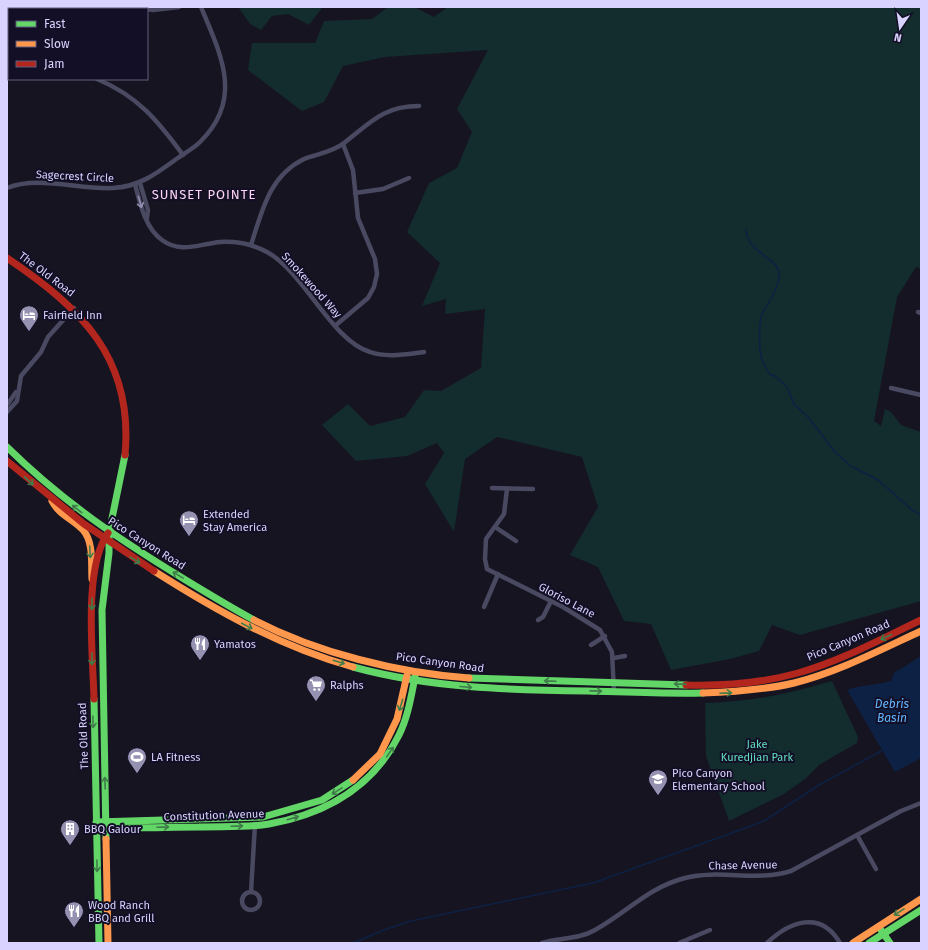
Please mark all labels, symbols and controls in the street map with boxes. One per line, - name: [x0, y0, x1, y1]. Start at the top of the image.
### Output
- legend: [8, 8, 148, 80]
- north arrow: [880, 8, 920, 48]
- text: Fast: [44, 17, 66, 31]
- text: N: [893, 30, 903, 44]
- text: Slow: [44, 37, 70, 51]
- text: Jam: [44, 57, 64, 71]
- street label: Sagecrest Circle: [36, 168, 114, 185]
- district label: SUNSET POINTE: [152, 187, 256, 202]
- one-way arrow: [137, 195, 144, 208]
- street label: The Old Road: [16, 249, 77, 300]
- street label: Smokewood Way: [279, 250, 345, 321]
- hotel icon: Fairfield Inn: [18, 304, 40, 332]
- place label: Fairfield Inn: [43, 309, 102, 322]
- one-way arrow: [24, 476, 34, 486]
- one-way arrow: [72, 505, 83, 513]
- place label: Extended Stay America: [203, 508, 267, 534]
- hotel icon: Extended Stay America: [178, 509, 200, 537]
- street label: Pico Canyon Road: [106, 514, 188, 572]
- one-way arrow: [87, 545, 94, 558]
- one-way arrow: [129, 556, 141, 564]
- one-way arrow: [172, 571, 184, 579]
- street label: Gloriso Lane: [536, 580, 597, 621]
- one-way arrow: [88, 597, 96, 610]
- street label: Pico Canyon Road: [805, 617, 892, 664]
- one-way arrow: [240, 622, 252, 630]
- restaurant icon: Yamatos: [189, 633, 211, 661]
- one-way arrow: [880, 634, 892, 641]
- place label: Yamatos: [214, 638, 256, 651]
- street label: Pico Canyon Road: [395, 650, 485, 675]
- one-way arrow: [88, 652, 96, 665]
- one-way arrow: [332, 659, 345, 666]
- supermarket icon: Ralphs: [305, 674, 327, 702]
- one-way arrow: [544, 677, 557, 684]
- place label: Ralphs: [330, 679, 364, 692]
- one-way arrow: [674, 680, 687, 688]
- one-way arrow: [459, 683, 472, 691]
- one-way arrow: [589, 687, 602, 695]
- one-way arrow: [719, 689, 732, 697]
- water label: Debris Basin: [875, 697, 910, 725]
- one-way arrow: [397, 698, 404, 711]
- street label: The Old Road: [76, 702, 91, 770]
- one-way arrow: [89, 715, 97, 728]
- park label: Jake Kuredjian Park: [721, 738, 794, 764]
- sports icon: LA Fitness: [126, 746, 148, 774]
- one-way arrow: [386, 747, 394, 758]
- place label: LA Fitness: [151, 751, 200, 764]
- place label: Pico Canyon Elementary School: [672, 767, 765, 793]
- school or university icon: Pico Canyon Elementary School: [647, 768, 669, 796]
- one-way arrow: [101, 777, 109, 790]
- one-way arrow: [331, 787, 343, 795]
- street label: Constitution Avenue: [163, 807, 265, 824]
- one-way arrow: [286, 814, 299, 821]
- building icon: BBQ Galour: [59, 818, 81, 846]
- one-way arrow: [230, 822, 243, 830]
- place label: BBQ Galour: [84, 823, 142, 836]
- one-way arrow: [156, 824, 169, 831]
- street label: Chase Avenue: [708, 858, 778, 873]
- one-way arrow: [93, 859, 101, 872]
- place label: Wood Ranch BBQ and Grill: [88, 899, 155, 925]
- restaurant icon: Wood Ranch BBQ and Grill: [63, 900, 85, 928]
- one-way arrow: [893, 909, 905, 917]

